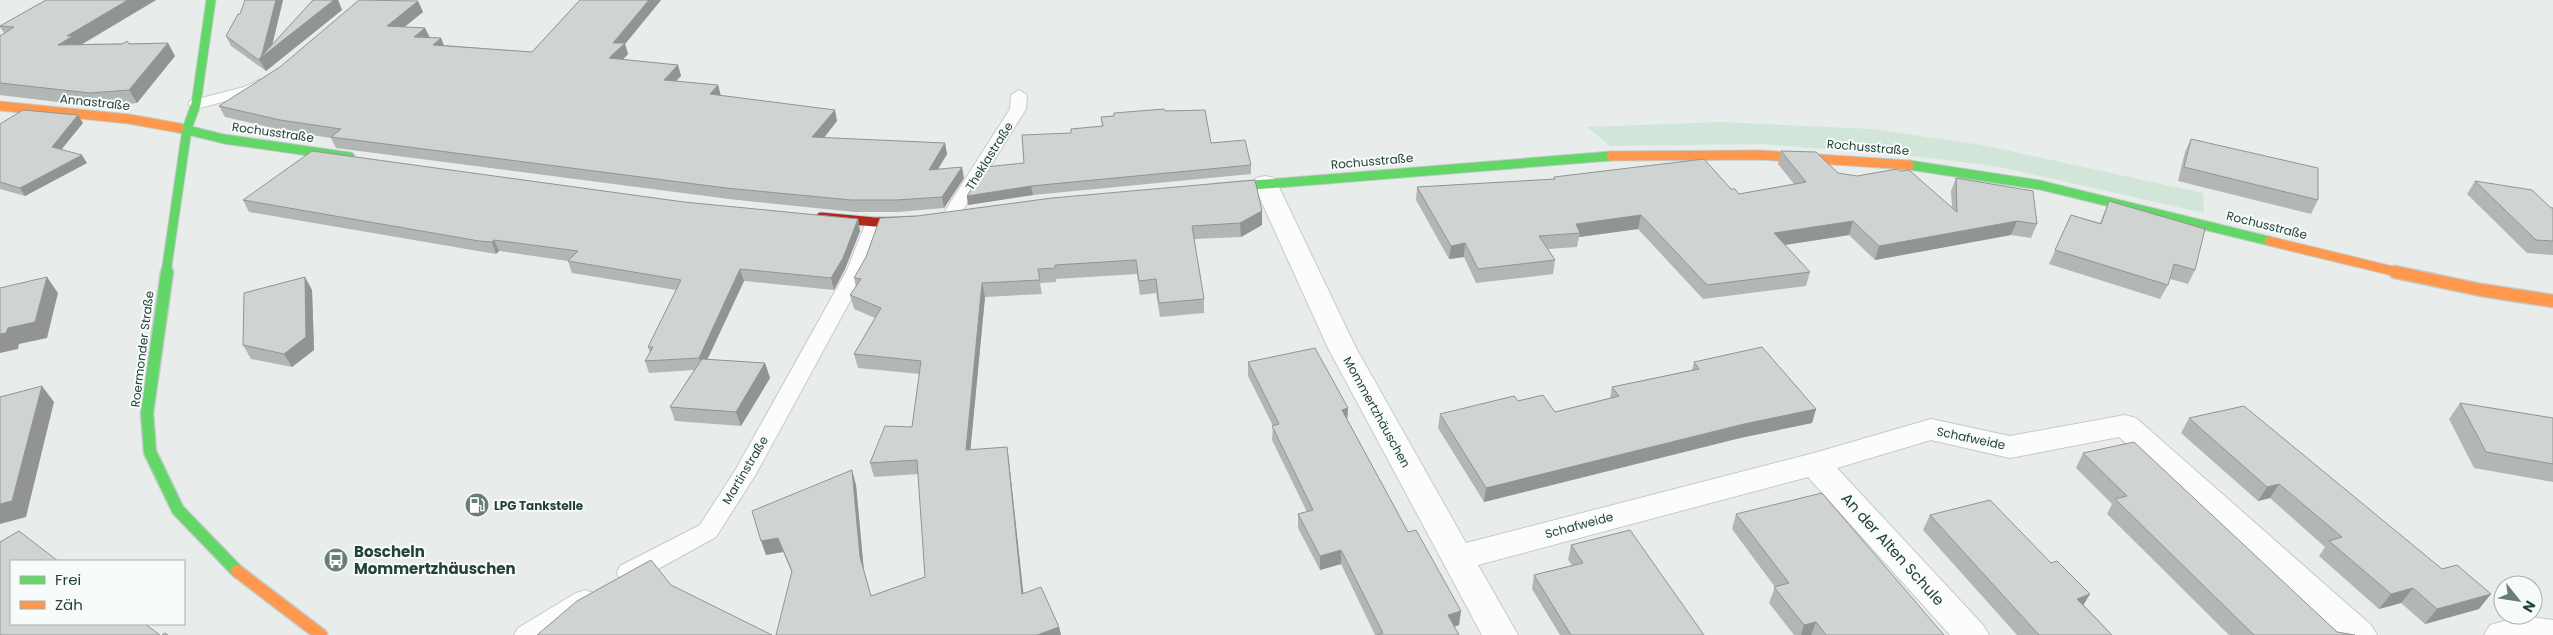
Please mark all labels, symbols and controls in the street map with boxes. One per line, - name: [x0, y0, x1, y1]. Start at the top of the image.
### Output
- street label: Annastraße: [59, 90, 131, 114]
- street label: Rochusstraße: [231, 118, 315, 146]
- street label: Theklastraße: [961, 119, 1017, 193]
- street label: Rochusstraße: [1826, 135, 1910, 159]
- street label: Rochusstraße: [1330, 149, 1414, 173]
- street label: Rochusstraße: [2225, 207, 2309, 243]
- street label: Roermonder Straße: [126, 290, 158, 408]
- street label: Mommertzhäuschen: [1339, 354, 1415, 470]
- street label: Schafweide: [1935, 422, 2007, 454]
- street label: Martinstraße: [718, 433, 772, 507]
- street label: An der Alten Schule: [1837, 488, 1949, 610]
- fuel station icon: LPG Tankstelle: [464, 492, 490, 518]
- place label: LPG Tankstelle: [494, 497, 584, 514]
- street label: Schafweide: [1543, 508, 1615, 542]
- place label: Boscheln Mommertzhäuschen: [354, 541, 516, 579]
- bus stop icon: Boscheln Mommertzhäuschen: [323, 547, 349, 573]
- legend: [10, 560, 185, 625]
- text: Frei: [55, 569, 81, 590]
- north arrow: [2493, 575, 2543, 625]
- text: Zäh: [55, 594, 83, 615]
- text: N: [2518, 597, 2541, 616]

